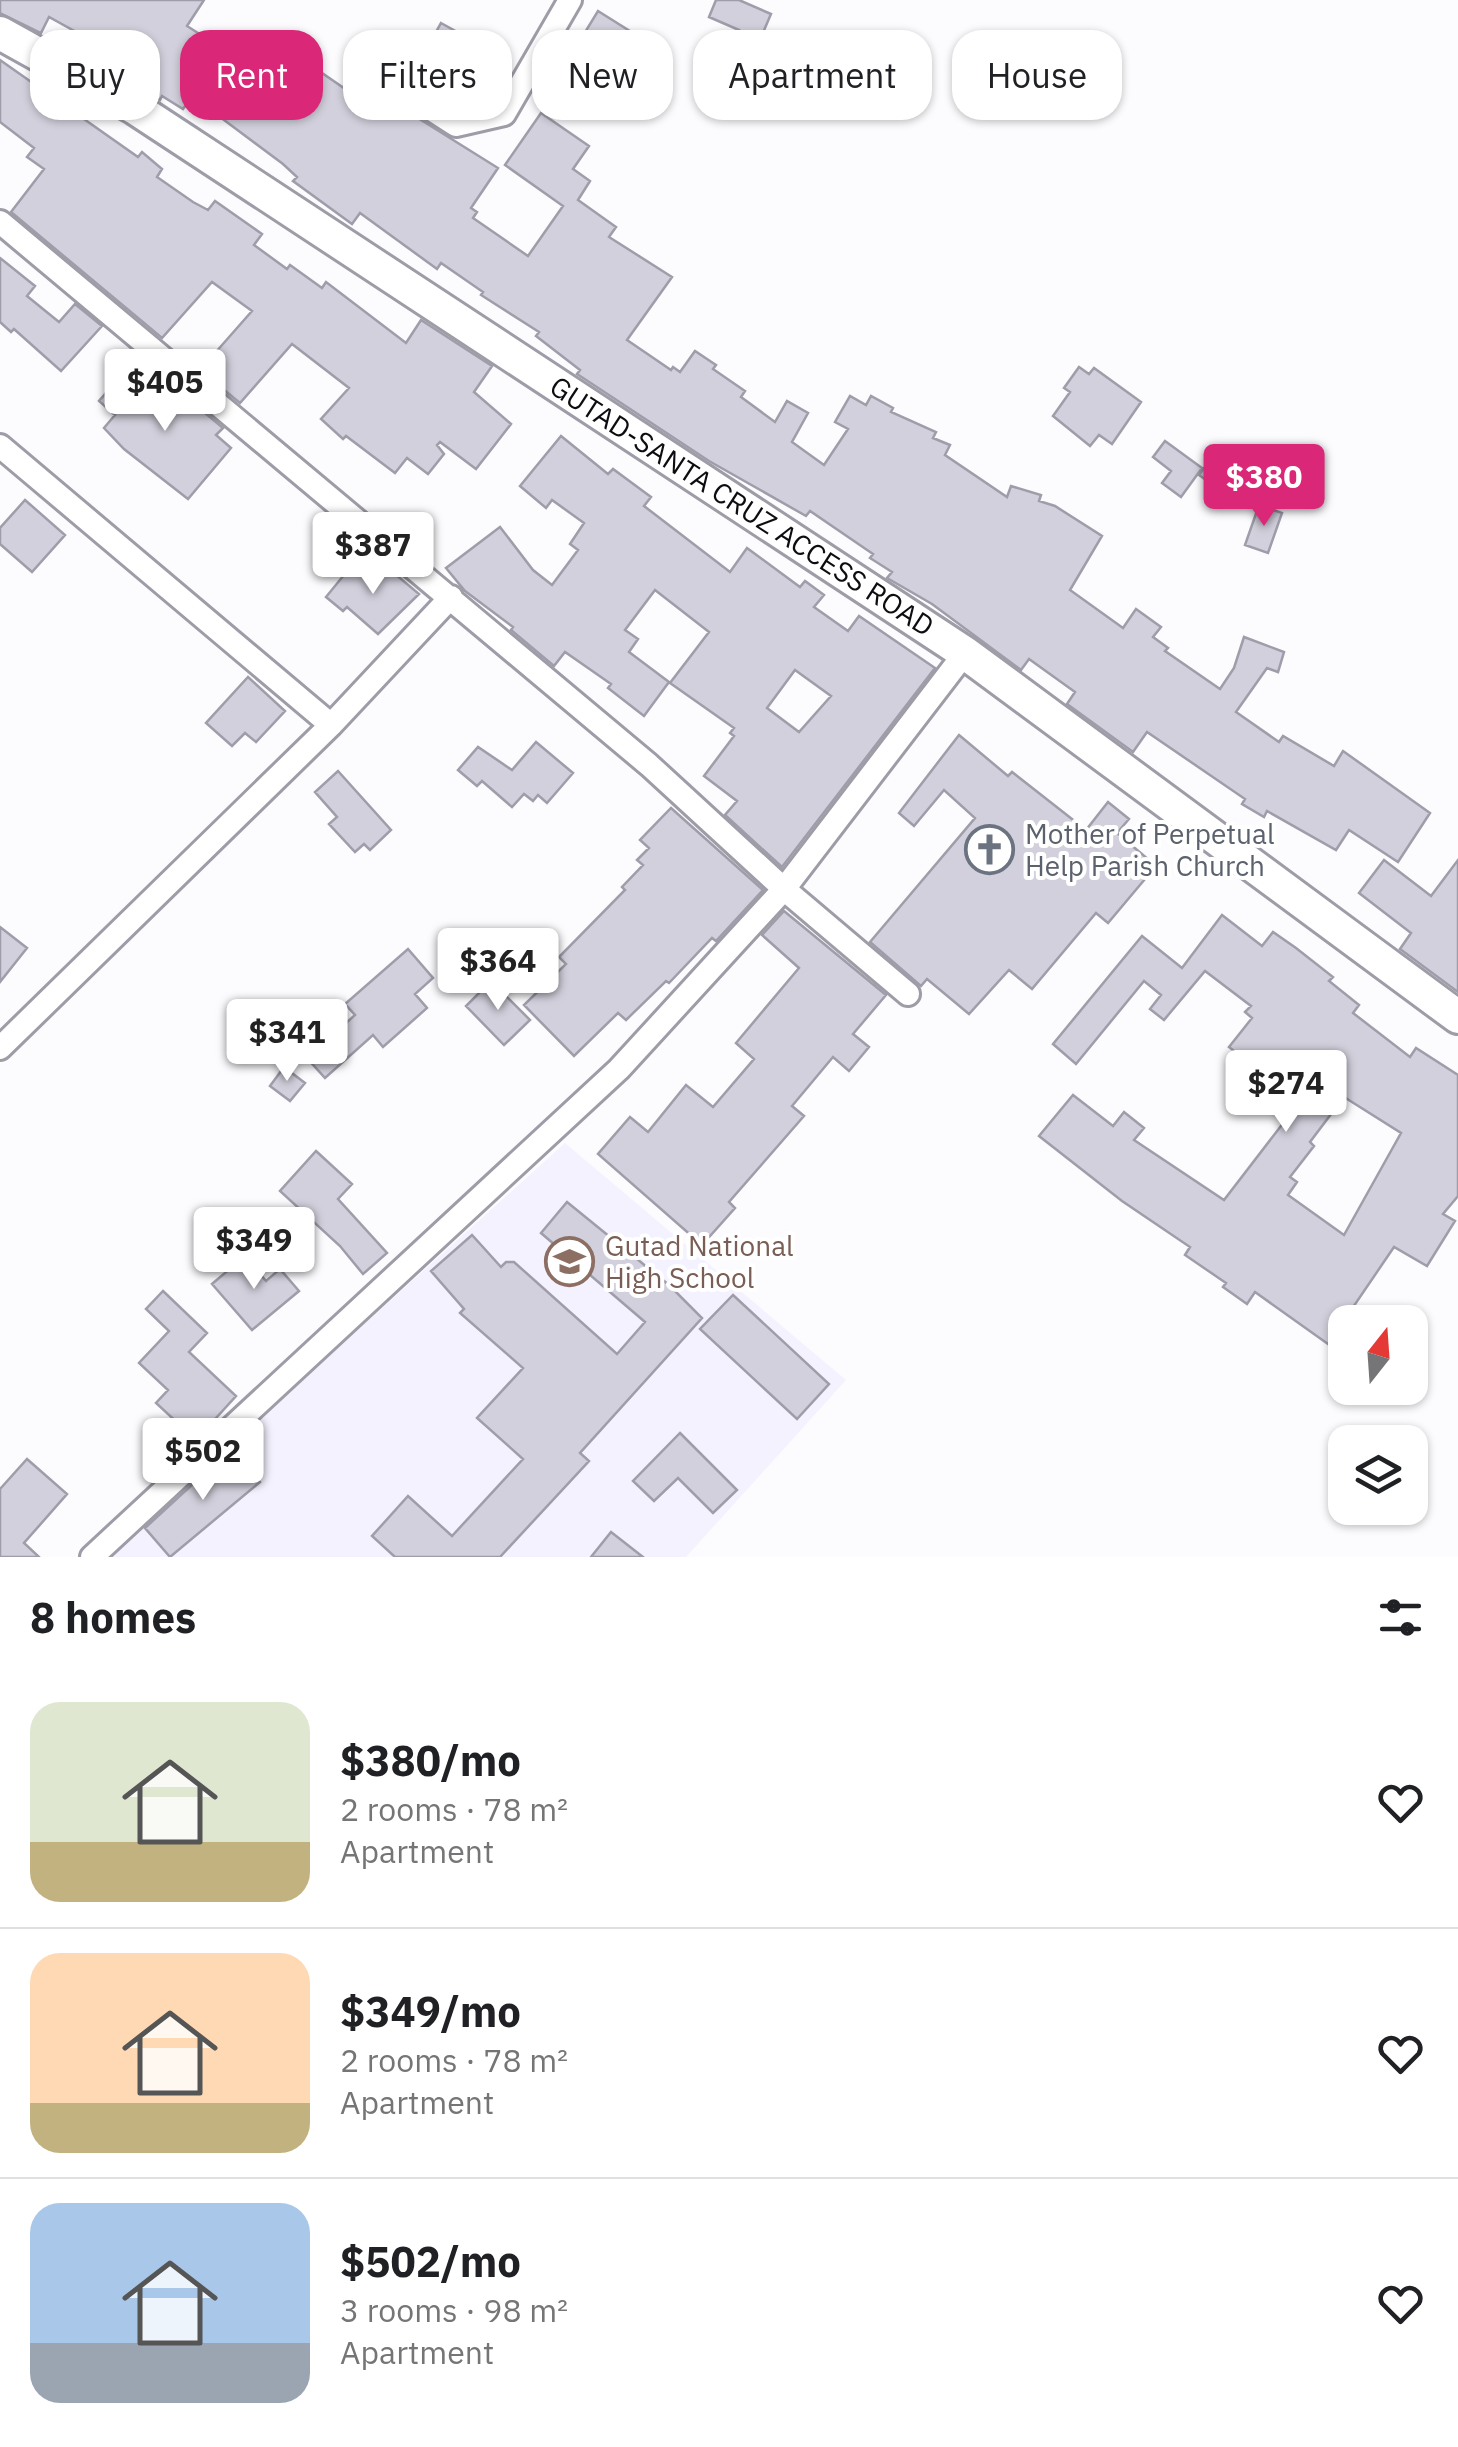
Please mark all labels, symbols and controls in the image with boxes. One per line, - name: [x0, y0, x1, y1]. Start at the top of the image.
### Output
- chip: Buy: [30, 30, 160, 120]
- chip: Rent: [180, 30, 323, 120]
- chip: Filters: [343, 30, 512, 120]
- chip: New: [532, 30, 673, 120]
- chip: Apartment: [693, 30, 932, 120]
- chip: House: [952, 30, 1122, 120]
- pin: $405: [106, 349, 224, 434]
- text: $405: [127, 360, 203, 402]
- street label: GUTAD-SANTA CRUZ ACCESS ROAD: [543, 367, 941, 644]
- pin: $380: [1205, 444, 1323, 529]
- text: $380: [1226, 455, 1302, 497]
- pin: $387: [314, 512, 432, 597]
- text: $387: [335, 523, 411, 565]
- place label: Mother of Perpetual Help Parish Church: [1025, 815, 1275, 884]
- church icon: Mother of Perpetual Help Parish Church: [964, 824, 1016, 876]
- pin: $364: [439, 928, 557, 1013]
- text: $364: [460, 939, 536, 981]
- pin: $341: [228, 999, 346, 1084]
- text: $341: [249, 1010, 325, 1052]
- pin: $274: [1227, 1050, 1345, 1135]
- text: $274: [1248, 1061, 1324, 1103]
- pin: $349: [195, 1207, 313, 1292]
- text: $349: [216, 1218, 292, 1260]
- place label: Gutad National High School: [605, 1227, 794, 1296]
- school or university icon: Gutad National High School: [544, 1236, 596, 1288]
- north arrow: [1328, 1305, 1428, 1405]
- map controls: [1328, 1305, 1428, 1525]
- pin: $502: [144, 1418, 262, 1503]
- button: layers: [1328, 1425, 1428, 1525]
- text: $502: [165, 1429, 241, 1471]
- text: 8 homes: [30, 1590, 196, 1645]
- icon: filters: [1373, 1590, 1428, 1645]
- text: $380/mo: [340, 1733, 521, 1788]
- icon: home: [110, 1742, 230, 1862]
- icon: heart: [1373, 1775, 1428, 1830]
- text: 2 rooms · 78 m²: [340, 1788, 568, 1830]
- text: Apartment: [340, 1830, 494, 1872]
- text: $349/mo: [340, 1984, 521, 2039]
- icon: home: [110, 1993, 230, 2113]
- icon: heart: [1373, 2026, 1428, 2081]
- text: 2 rooms · 78 m²: [340, 2039, 568, 2081]
- text: Apartment: [340, 2081, 494, 2123]
- text: $502/mo: [340, 2234, 521, 2289]
- icon: home: [110, 2243, 230, 2363]
- icon: heart: [1373, 2276, 1428, 2331]
- text: 3 rooms · 98 m²: [340, 2289, 568, 2331]
- text: Apartment: [340, 2331, 494, 2373]

